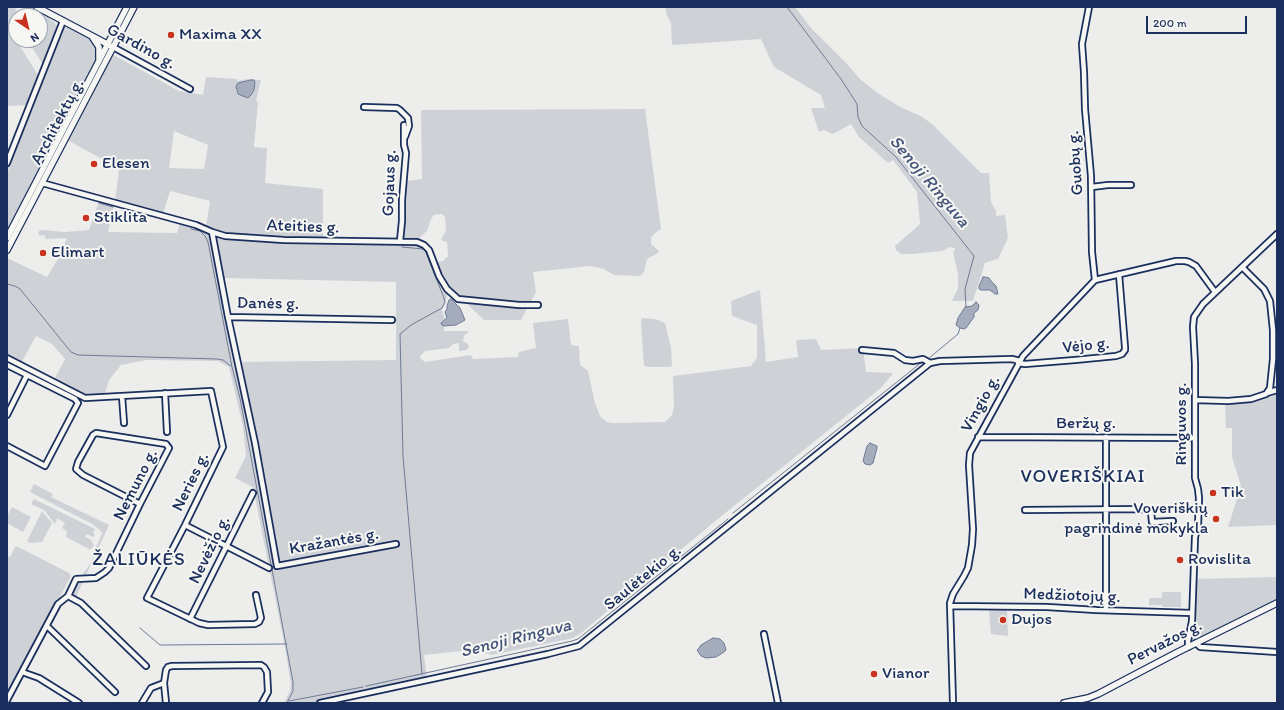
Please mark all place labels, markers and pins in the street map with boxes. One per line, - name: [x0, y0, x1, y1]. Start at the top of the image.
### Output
- place label: Maxima XX: [179, 25, 262, 45]
- marker: Maxima XX: [166, 30, 176, 40]
- place label: Elesen: [102, 154, 150, 174]
- marker: Elesen: [89, 159, 99, 169]
- place label: Stiklita: [94, 208, 147, 228]
- marker: Stiklita: [81, 213, 91, 223]
- place label: Elimart: [51, 243, 105, 263]
- marker: Elimart: [38, 248, 48, 258]
- place label: Tik: [1221, 483, 1244, 503]
- marker: Tik: [1208, 488, 1218, 498]
- place label: Voveriškių pagrindinė mokykla: [1064, 499, 1208, 539]
- marker: Voveriškių pagrindinė mokykla: [1211, 514, 1221, 524]
- place label: Rovislita: [1188, 550, 1251, 570]
- marker: Rovislita: [1175, 555, 1185, 565]
- place label: Dujos: [1011, 610, 1052, 630]
- marker: Dujos: [998, 615, 1008, 625]
- place label: Vianor: [882, 664, 929, 684]
- marker: Vianor: [869, 669, 879, 679]

